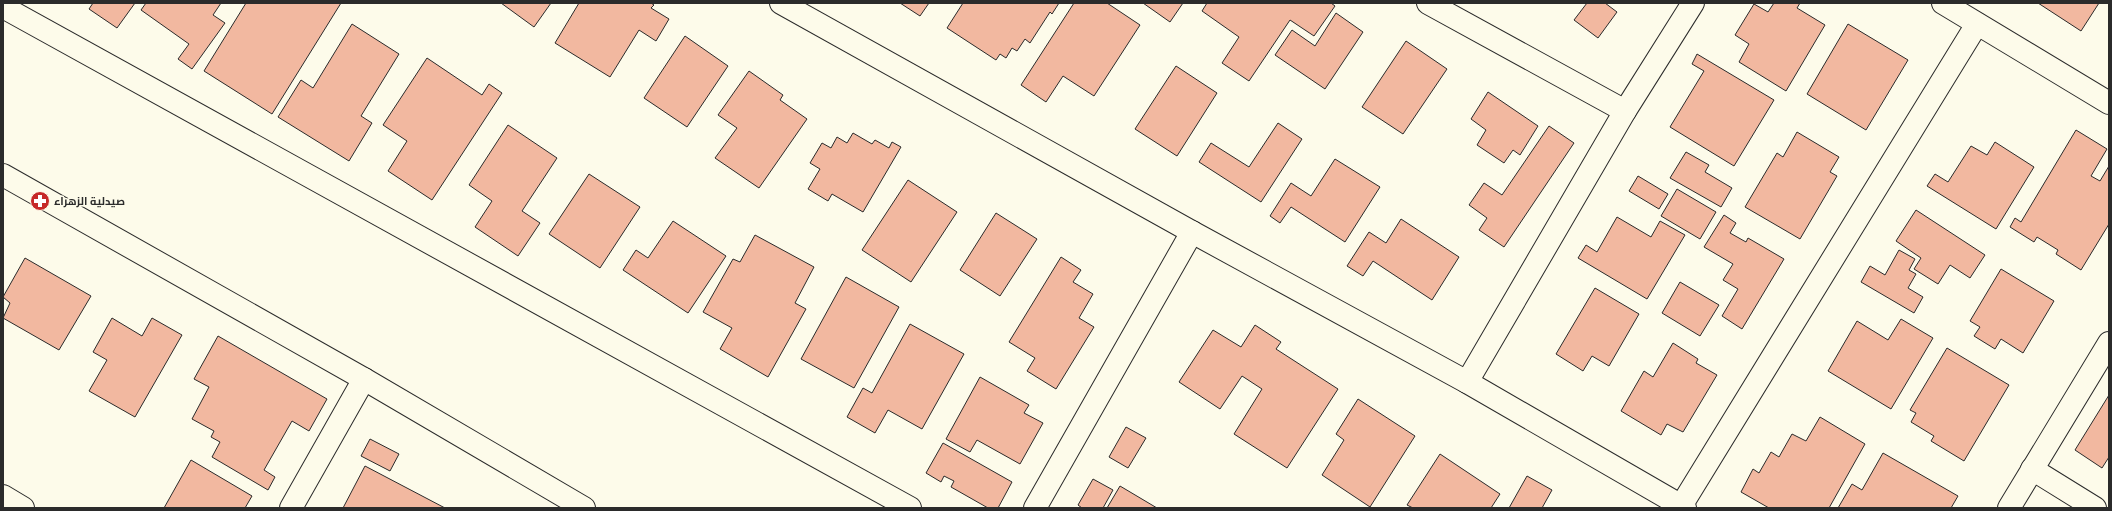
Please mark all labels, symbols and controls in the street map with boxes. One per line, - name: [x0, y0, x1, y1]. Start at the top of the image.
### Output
- pharmacy icon: صيدلية الزهراء: [29, 190, 51, 212]
- place label: صيدلية الزهراء: [54, 195, 125, 208]

